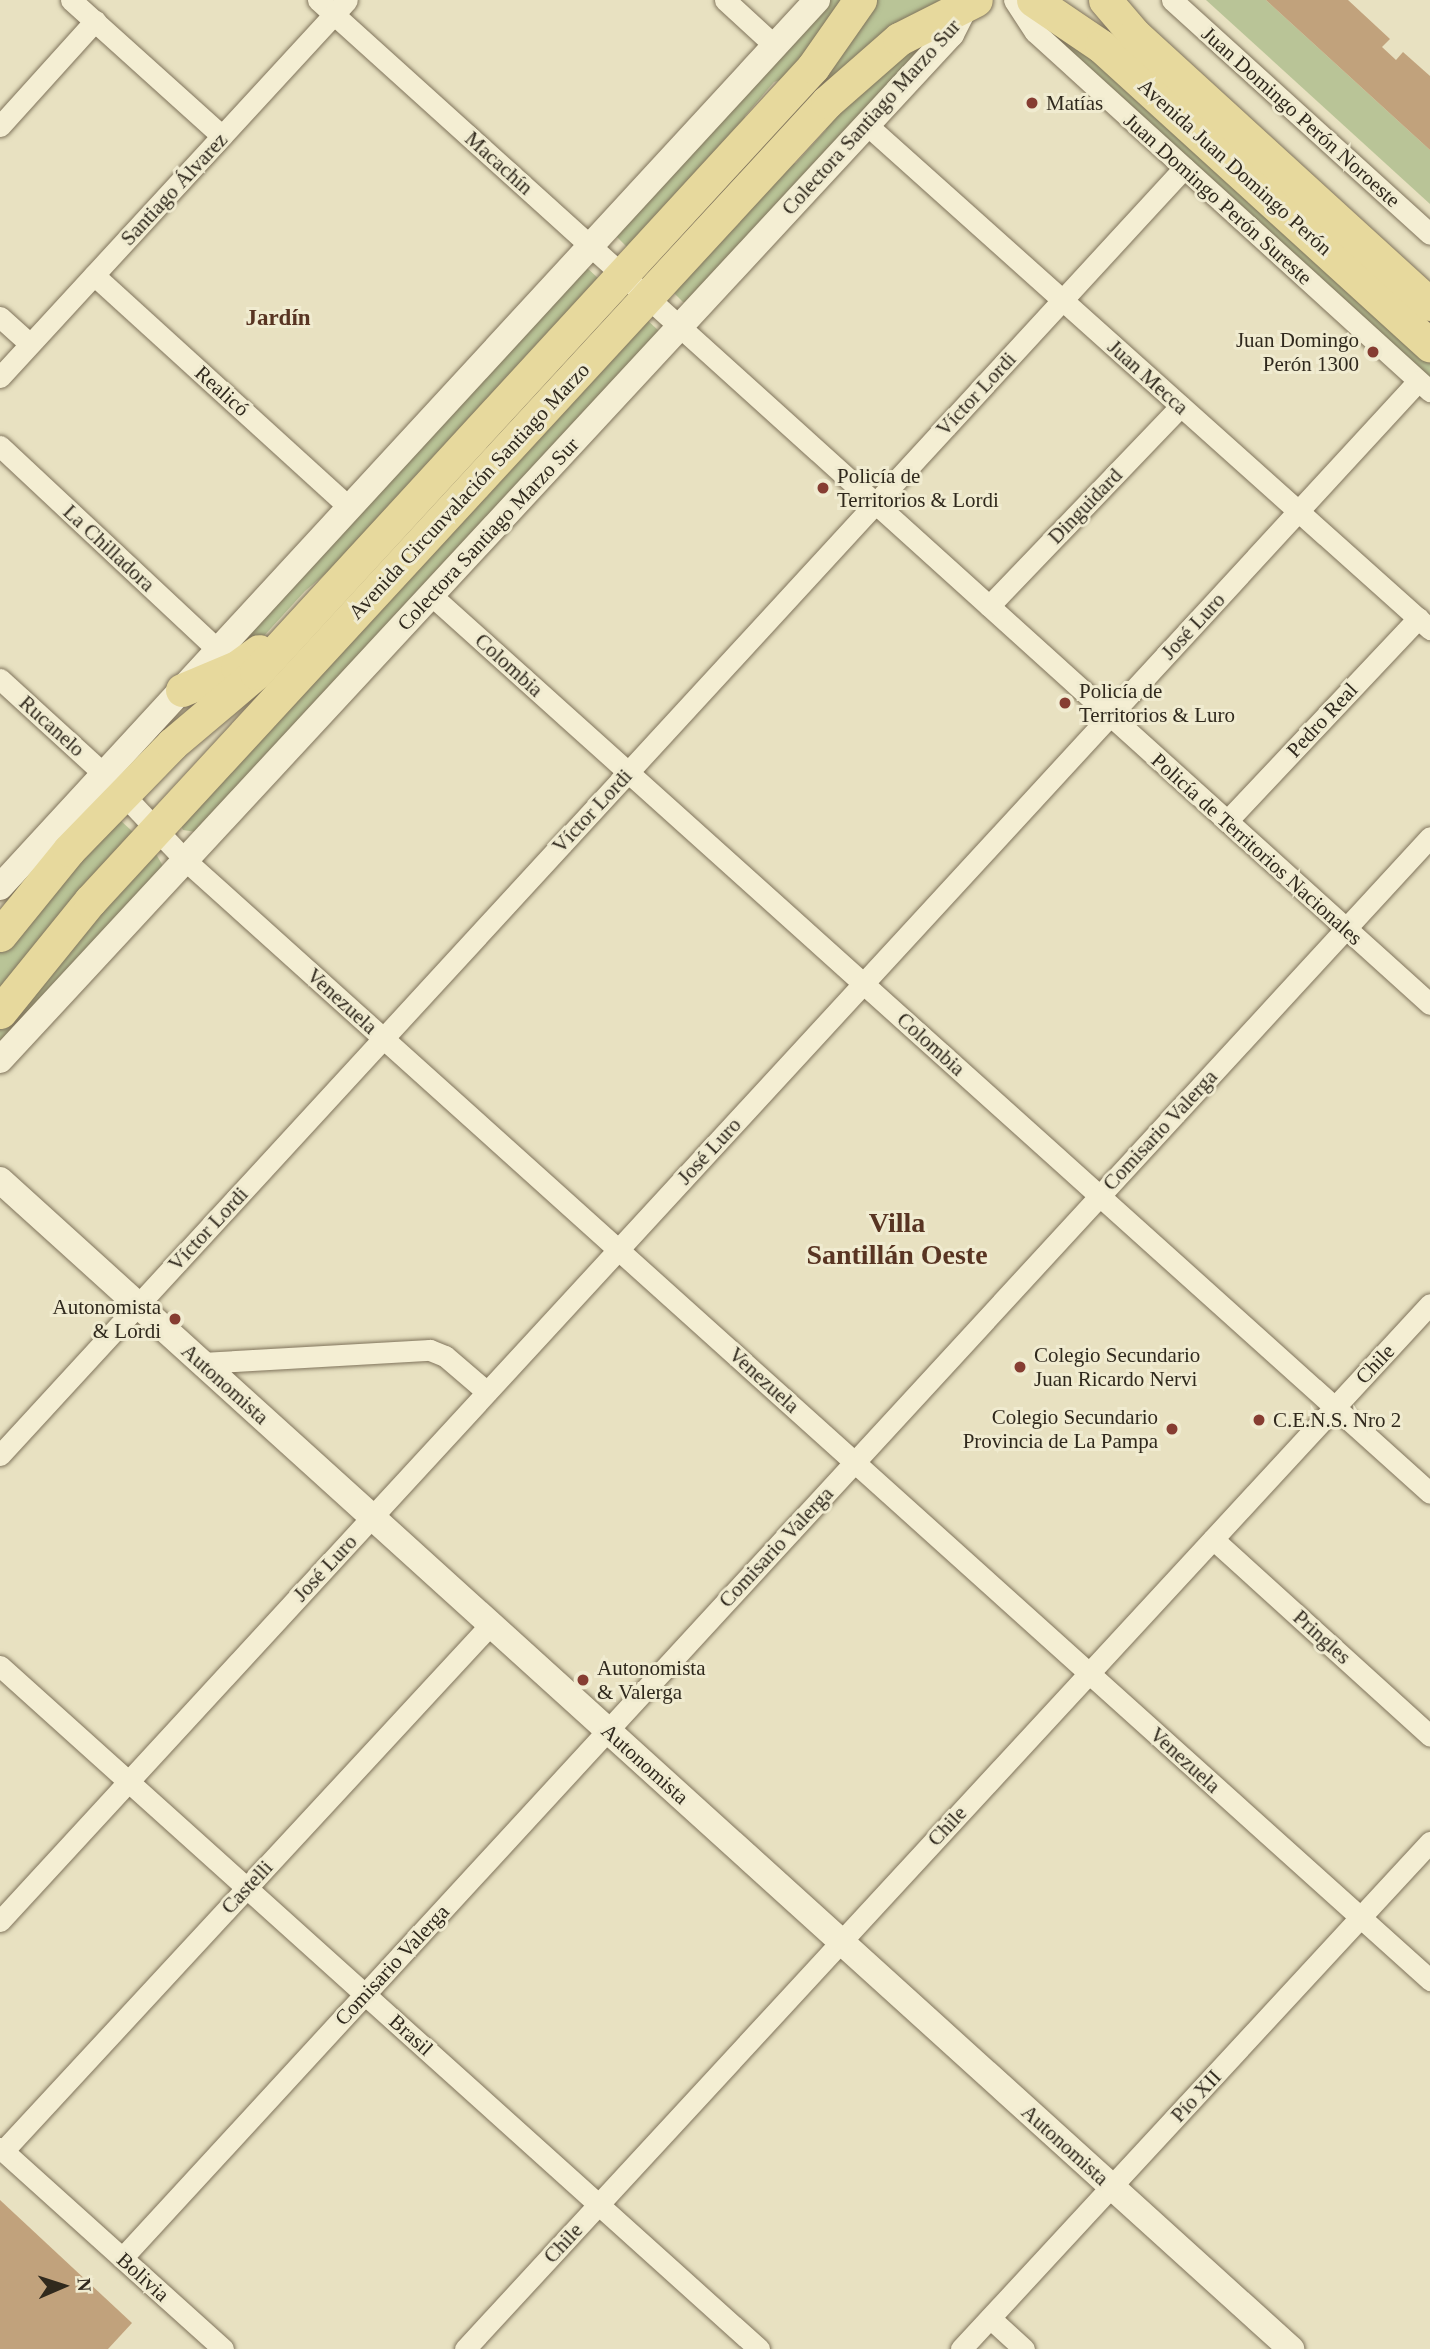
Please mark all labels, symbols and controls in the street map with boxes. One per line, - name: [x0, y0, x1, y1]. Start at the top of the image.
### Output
- street label: Colectora Santiago Marzo Sur: [776, 14, 966, 220]
- street label: Juan Domingo Perón Noroeste: [1197, 21, 1405, 213]
- street label: Avenida Juan Domingo Perón: [1133, 73, 1337, 261]
- place label: Matías: [1046, 90, 1103, 116]
- marker: Matías: [1024, 95, 1040, 111]
- street label: Juan Domingo Perón Sureste: [1119, 108, 1317, 290]
- street label: Macachín: [460, 126, 538, 200]
- street label: Santiago Álvarez: [115, 127, 233, 251]
- district label: Jardín: [245, 304, 311, 332]
- place label: Juan Domingo Perón 1300: [1236, 327, 1359, 377]
- street label: Juan Mecca: [1103, 334, 1193, 420]
- marker: Juan Domingo Perón 1300: [1365, 344, 1381, 360]
- street label: Víctor Lordi: [931, 347, 1021, 441]
- street label: Avenida Circunvalación Santiago Marzo: [343, 357, 595, 625]
- street label: Realicó: [190, 360, 254, 422]
- street label: Colectora Santiago Marzo Sur: [392, 432, 584, 636]
- place label: Policía de Territorios & Lordi: [837, 463, 999, 513]
- street label: Dinguidard: [1043, 463, 1127, 549]
- marker: Policía de Territorios & Lordi: [815, 480, 831, 496]
- street label: La Chilladora: [58, 499, 160, 597]
- street label: José Luro: [1156, 587, 1230, 665]
- street label: Colombia: [470, 628, 548, 702]
- street label: Pedro Real: [1281, 677, 1363, 763]
- place label: Policía de Territorios & Luro: [1079, 678, 1235, 728]
- street label: Rucanelo: [14, 690, 90, 762]
- marker: Policía de Territorios & Luro: [1057, 695, 1073, 711]
- street label: Policía de Territorios Nacionales: [1146, 747, 1368, 951]
- street label: Víctor Lordi: [547, 764, 637, 858]
- street label: Venezuela: [302, 963, 382, 1039]
- street label: Colombia: [892, 1007, 970, 1081]
- street label: Comisario Valerga: [1097, 1064, 1223, 1196]
- street label: José Luro: [672, 1112, 746, 1190]
- street label: Víctor Lordi: [163, 1182, 253, 1276]
- district label: Villa Santillán Oeste: [806, 1206, 988, 1272]
- place label: Autonomista & Lordi: [53, 1294, 161, 1344]
- marker: Autonomista & Lordi: [167, 1311, 183, 1327]
- street label: Autonomista: [176, 1338, 274, 1430]
- street label: Chile: [1350, 1339, 1400, 1389]
- street label: Venezuela: [724, 1342, 804, 1418]
- place label: Colegio Secundario Juan Ricardo Nervi: [1034, 1342, 1200, 1392]
- marker: Colegio Secundario Juan Ricardo Nervi: [1012, 1359, 1028, 1375]
- place label: Colegio Secundario Provincia de La Pampa: [963, 1404, 1158, 1454]
- place label: C.E.N.S. Nro 2: [1273, 1407, 1401, 1433]
- marker: C.E.N.S. Nro 2: [1251, 1412, 1267, 1428]
- marker: Colegio Secundario Provincia de La Pampa: [1164, 1421, 1180, 1437]
- street label: Comisario Valerga: [713, 1481, 839, 1613]
- street label: José Luro: [288, 1529, 362, 1607]
- street label: Pringles: [1288, 1605, 1356, 1669]
- place label: Autonomista & Valerga: [597, 1655, 705, 1705]
- marker: Autonomista & Valerga: [575, 1672, 591, 1688]
- street label: Autonomista: [596, 1718, 694, 1810]
- street label: Venezuela: [1145, 1722, 1225, 1798]
- street label: Chile: [922, 1801, 972, 1851]
- street label: Castelli: [216, 1855, 278, 1919]
- street label: Comisario Valerga: [329, 1899, 455, 2031]
- street label: Brasil: [384, 2009, 438, 2061]
- street label: Pío XII: [1166, 2065, 1226, 2127]
- street label: Autonomista: [1016, 2099, 1114, 2191]
- street label: Chile: [538, 2218, 588, 2268]
- street label: Bolivia: [112, 2247, 174, 2307]
- north arrow: [28, 2251, 98, 2321]
- text: N: [74, 2277, 95, 2292]

